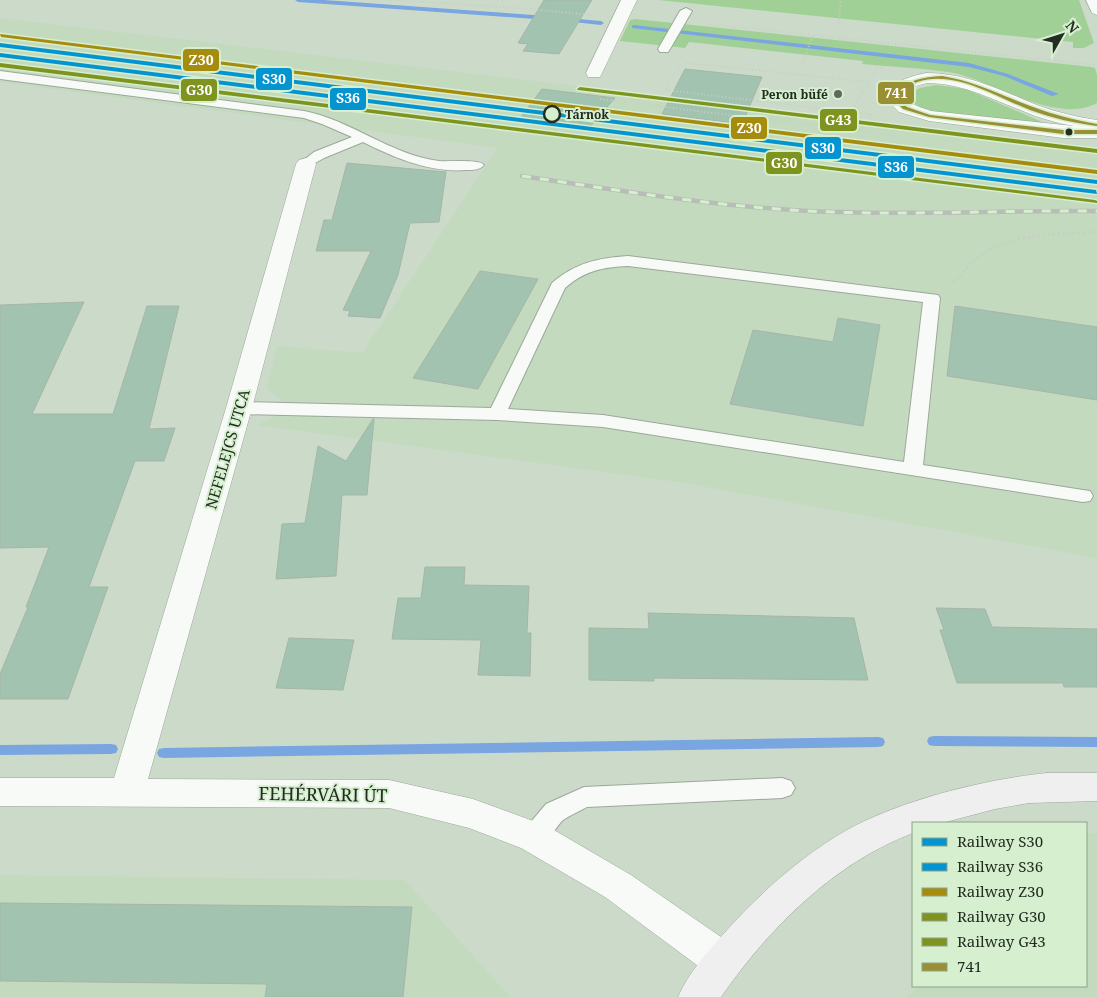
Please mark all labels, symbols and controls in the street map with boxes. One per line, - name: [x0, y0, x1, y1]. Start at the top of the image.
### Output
- north arrow: [1037, 10, 1087, 60]
- text: N: [1062, 16, 1083, 37]
- line badge: Z30: [182, 48, 220, 72]
- text: Z30: [188, 50, 214, 69]
- line badge: S30: [255, 67, 293, 91]
- text: S30: [262, 69, 286, 88]
- line badge: G30: [180, 78, 218, 102]
- text: G30: [186, 80, 212, 99]
- line badge: 741: [877, 81, 915, 105]
- text: 741: [884, 83, 908, 102]
- place label: Peron büfé: [761, 86, 828, 103]
- line badge: S36: [329, 87, 367, 111]
- text: S36: [336, 88, 360, 107]
- marker: Peron büfé: [832, 88, 844, 100]
- marker: Tárnok: [543, 105, 561, 123]
- place label: Tárnok: [565, 106, 609, 123]
- line badge: G43: [819, 108, 858, 132]
- text: G43: [825, 110, 851, 129]
- line badge: Z30: [730, 116, 768, 140]
- text: Z30: [736, 118, 762, 137]
- unlabelled marker: [1064, 127, 1074, 137]
- line badge: S30: [804, 136, 842, 160]
- text: S30: [811, 138, 835, 157]
- line badge: G30: [765, 151, 803, 175]
- text: G30: [771, 153, 797, 172]
- line badge: S36: [877, 155, 915, 179]
- text: S36: [884, 157, 908, 176]
- street label: NEFELEJCS UTCA: [200, 386, 254, 511]
- street label: FEHÉRVÁRI ÚT: [258, 781, 388, 807]
- legend: [912, 822, 1087, 987]
- text: Railway S30: [957, 831, 1043, 851]
- text: Railway S36: [957, 856, 1043, 876]
- text: Railway Z30: [957, 881, 1044, 901]
- text: Railway G30: [957, 906, 1046, 926]
- text: Railway G43: [957, 931, 1046, 951]
- text: 741: [957, 956, 982, 976]

